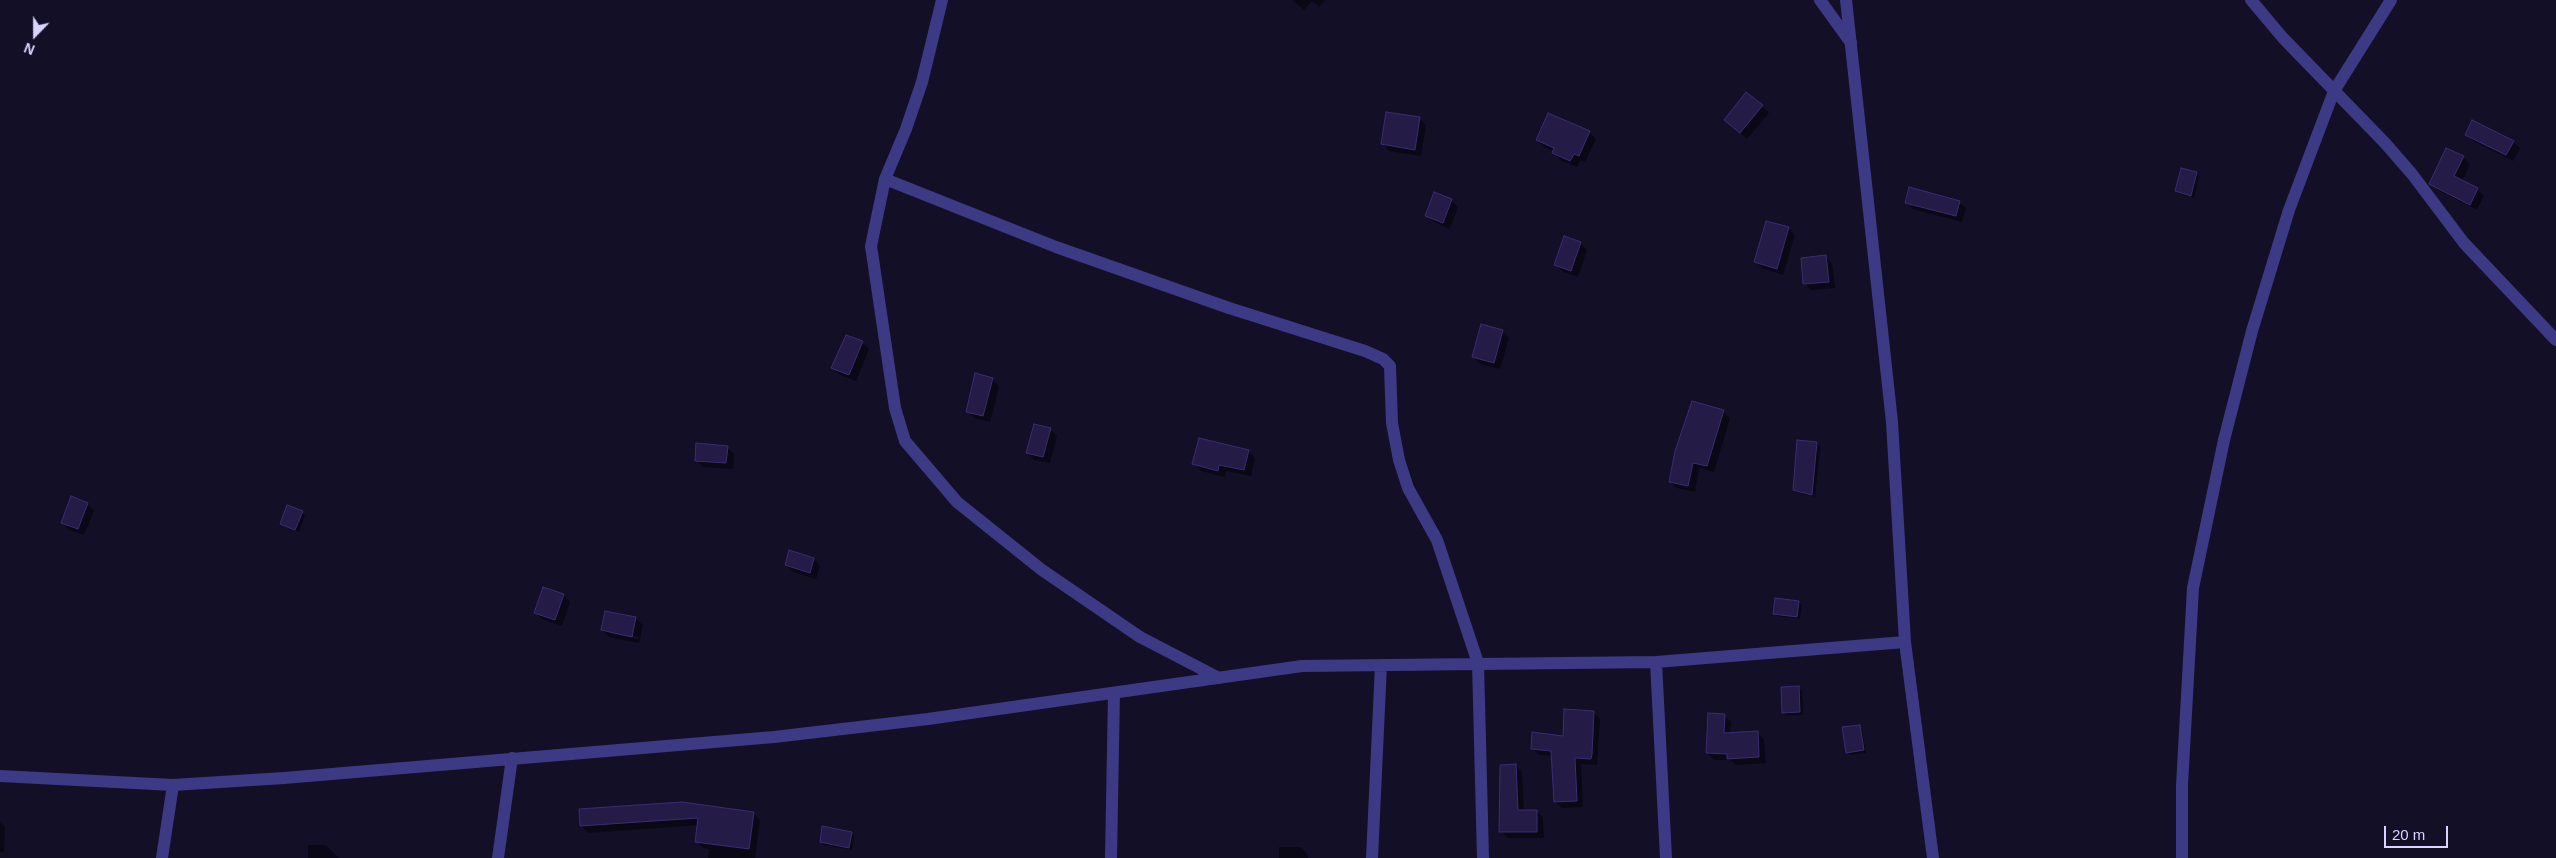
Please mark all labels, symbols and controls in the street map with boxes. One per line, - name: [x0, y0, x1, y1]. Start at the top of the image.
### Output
- north arrow: [10, 10, 60, 60]
- text: N: [22, 40, 37, 58]
- scale bar: [2386, 816, 2450, 848]
- text: 20 m: [2392, 826, 2425, 843]

